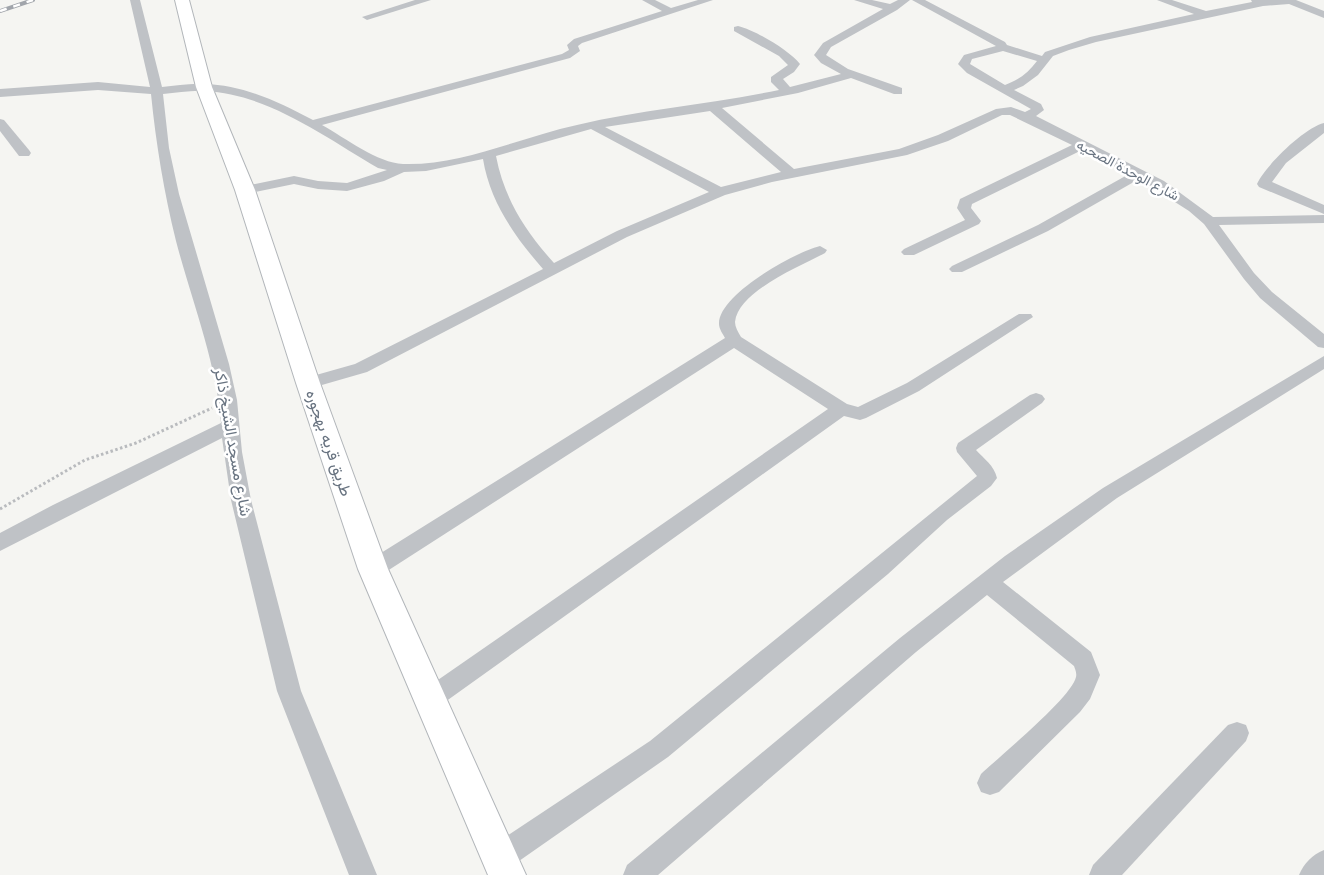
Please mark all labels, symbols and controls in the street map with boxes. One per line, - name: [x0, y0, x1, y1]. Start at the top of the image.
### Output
- street label: شارع الوحدة الصحيه: [1073, 135, 1182, 206]
- street label: شارع مسجد الشيخ ذاكر: [208, 365, 256, 518]
- street label: طريق قريه بهجوره: [301, 387, 357, 499]

